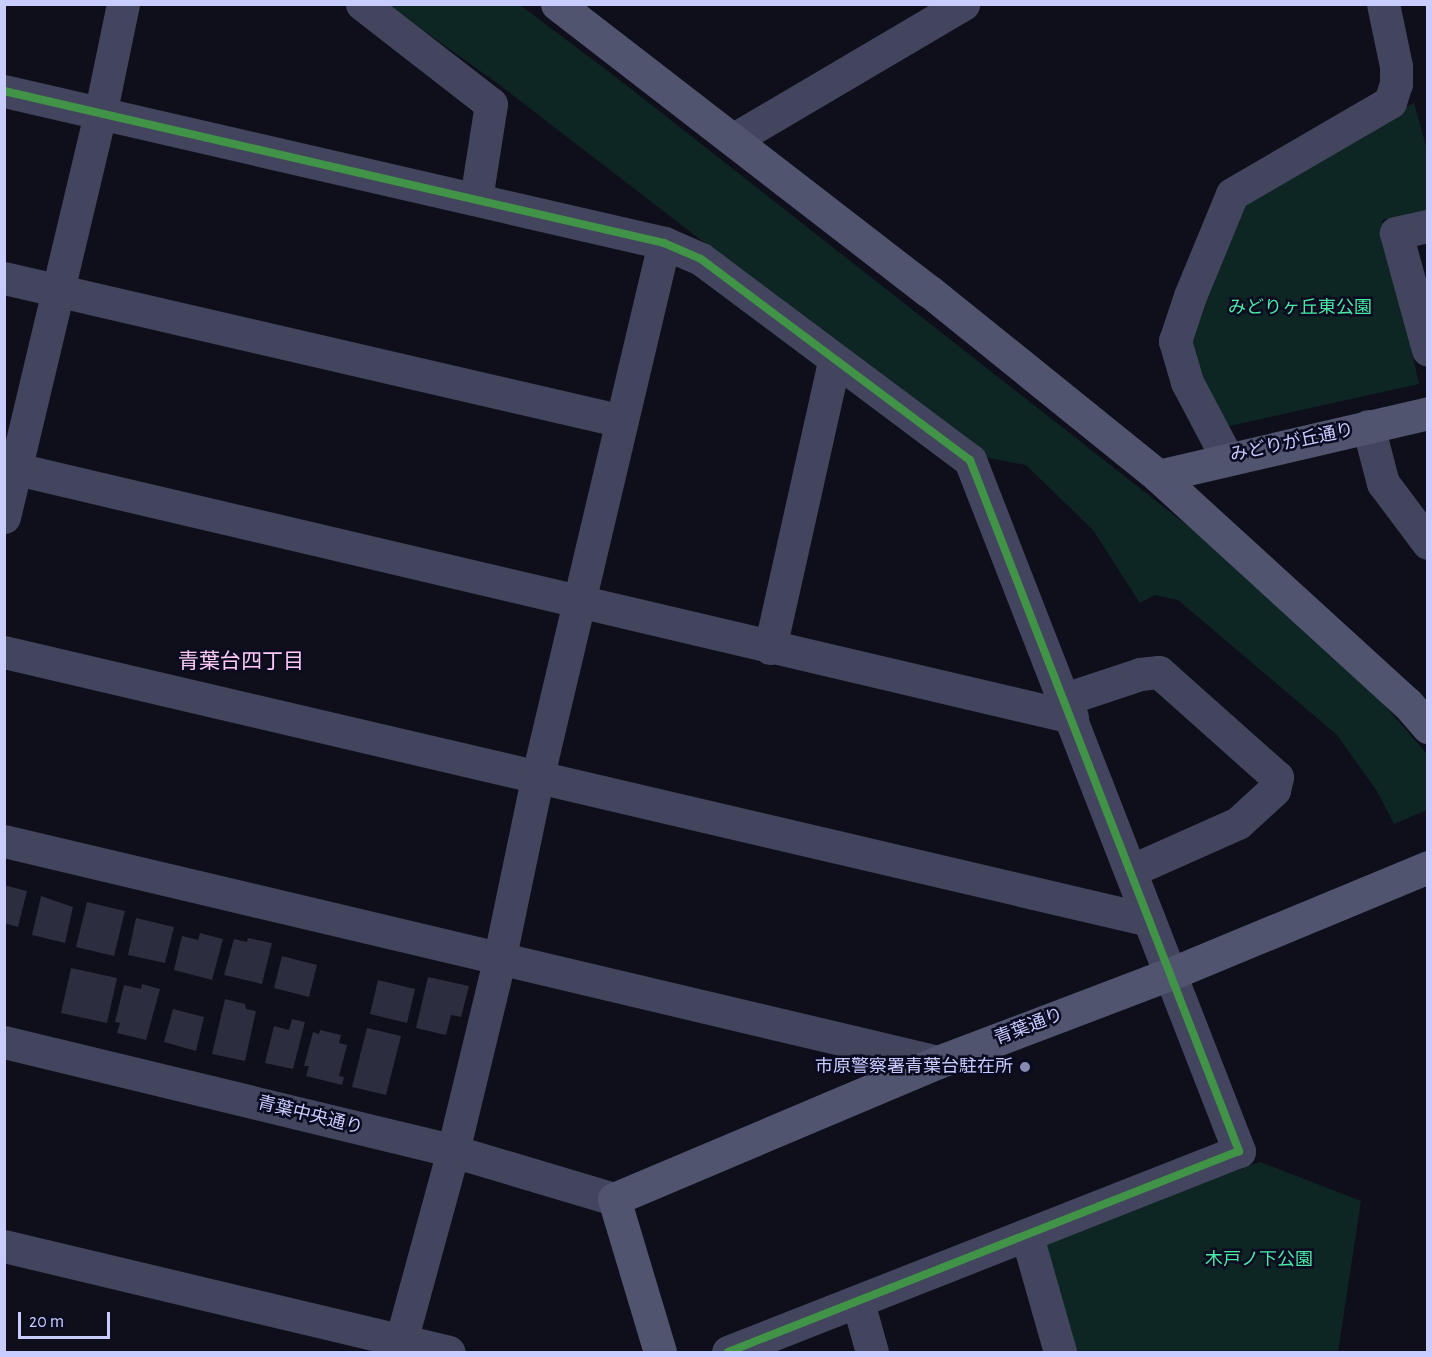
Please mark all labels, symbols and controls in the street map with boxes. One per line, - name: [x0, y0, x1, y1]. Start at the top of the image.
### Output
- park label: みどりヶ丘東公園: [1228, 297, 1372, 319]
- street label: みどりが丘通り: [1228, 419, 1356, 467]
- district label: 青葉台四丁目: [178, 649, 304, 675]
- street label: 青葉通り: [992, 1004, 1066, 1050]
- place label: 市原警察署青葉台駐在所: [815, 1056, 1013, 1078]
- marker: 市原警察署青葉台駐在所: [1018, 1060, 1032, 1074]
- street label: 青葉中央通り: [255, 1092, 365, 1140]
- park label: 木戸ノ下公園: [1205, 1249, 1313, 1271]
- scale bar: [21, 1300, 112, 1338]
- text: 20 m: [29, 1313, 64, 1331]

